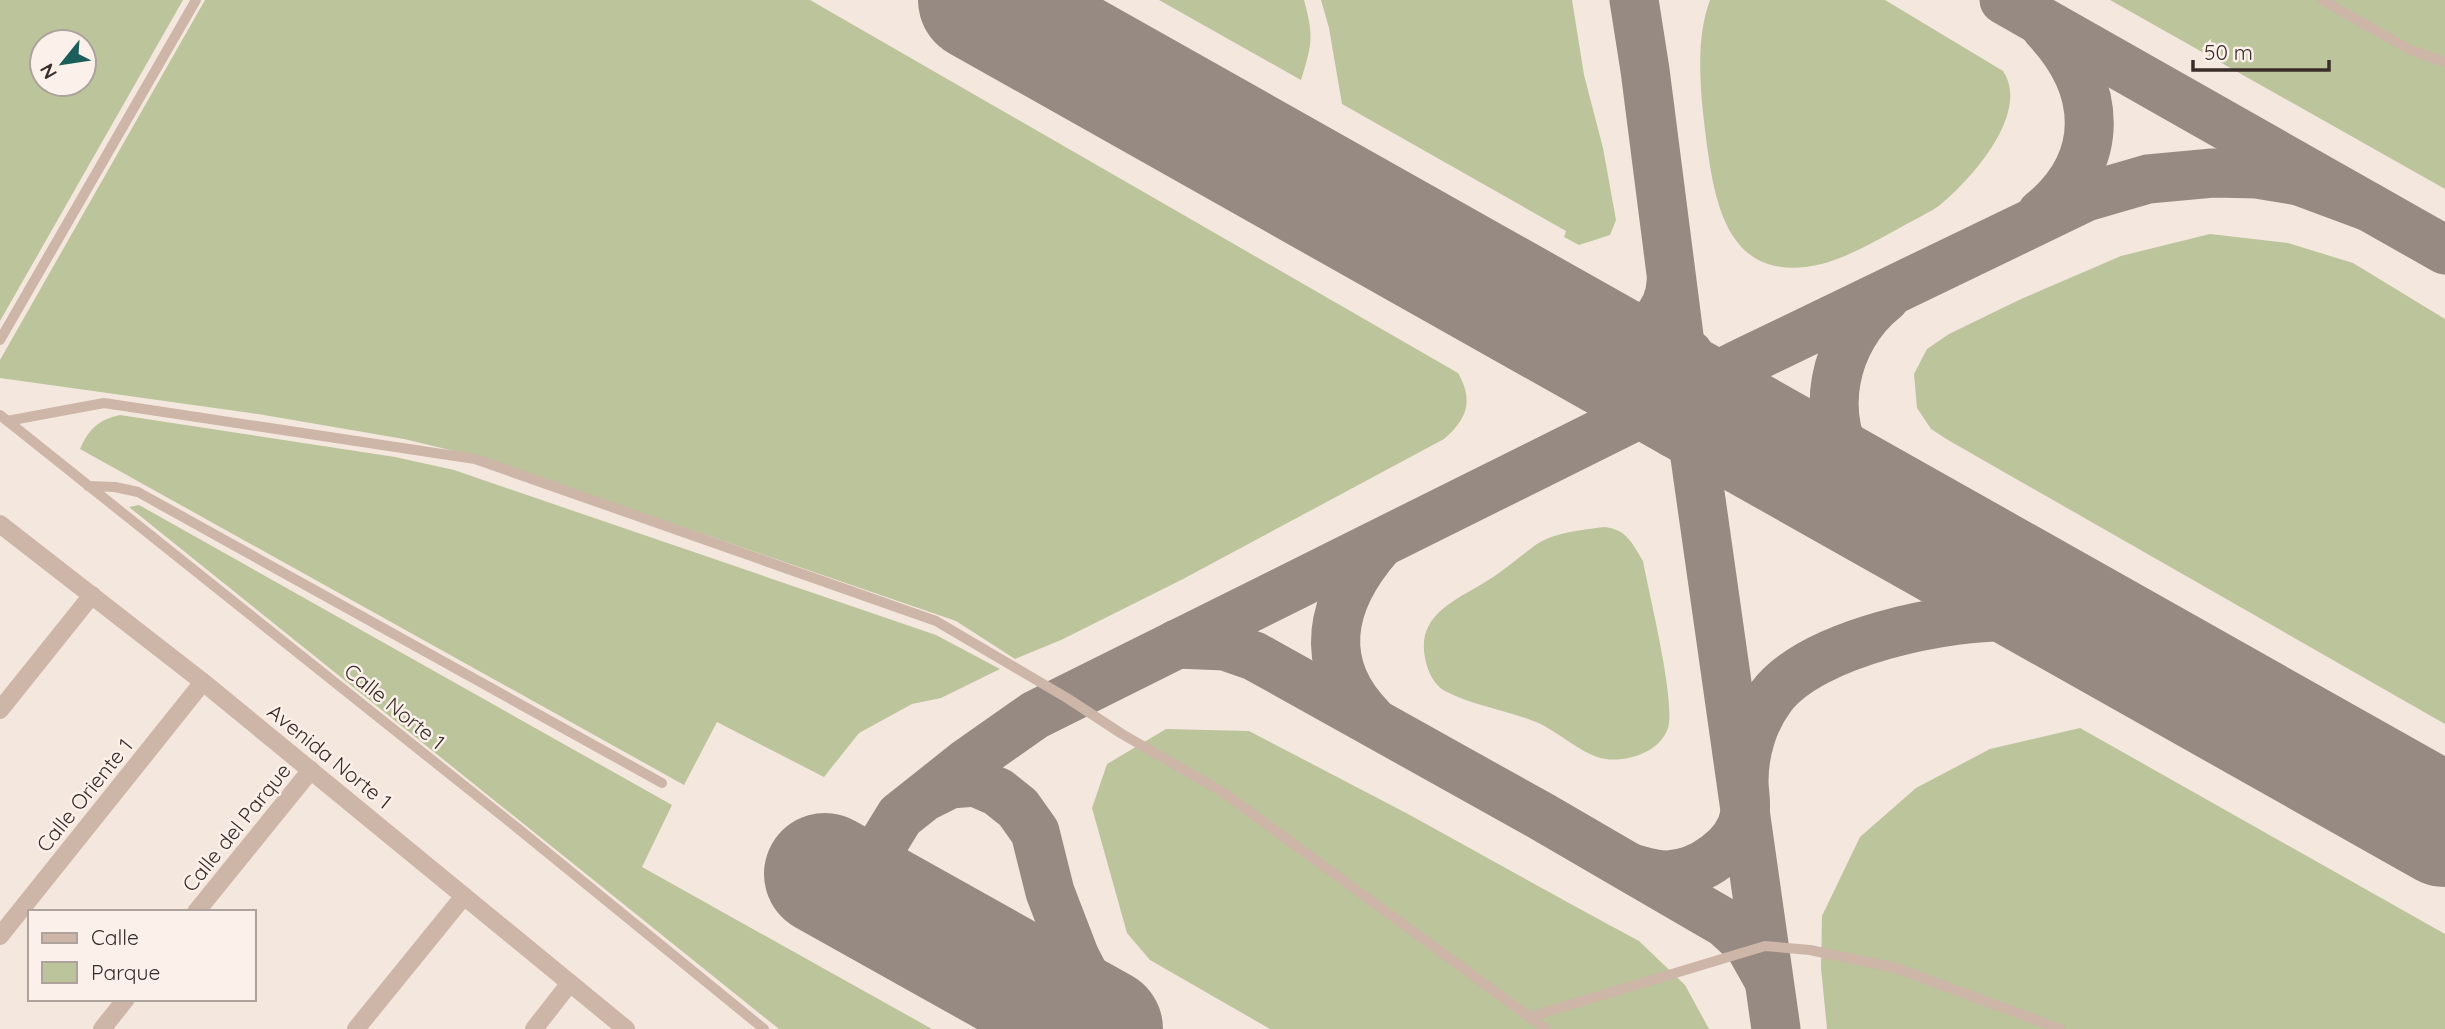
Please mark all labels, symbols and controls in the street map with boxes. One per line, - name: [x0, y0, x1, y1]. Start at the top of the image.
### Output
- north arrow: [28, 28, 98, 98]
- scale bar: [2193, 28, 2330, 72]
- text: 50 m: [2204, 39, 2253, 65]
- text: N: [34, 59, 62, 84]
- street label: Calle Norte 1: [339, 658, 451, 754]
- street label: Avenida Norte 1: [263, 698, 397, 814]
- street label: Calle Oriente 1: [30, 733, 138, 857]
- street label: Calle del Parque: [176, 757, 296, 897]
- legend: [28, 910, 256, 1001]
- text: Calle: [91, 924, 139, 950]
- text: Parque: [91, 959, 160, 985]

